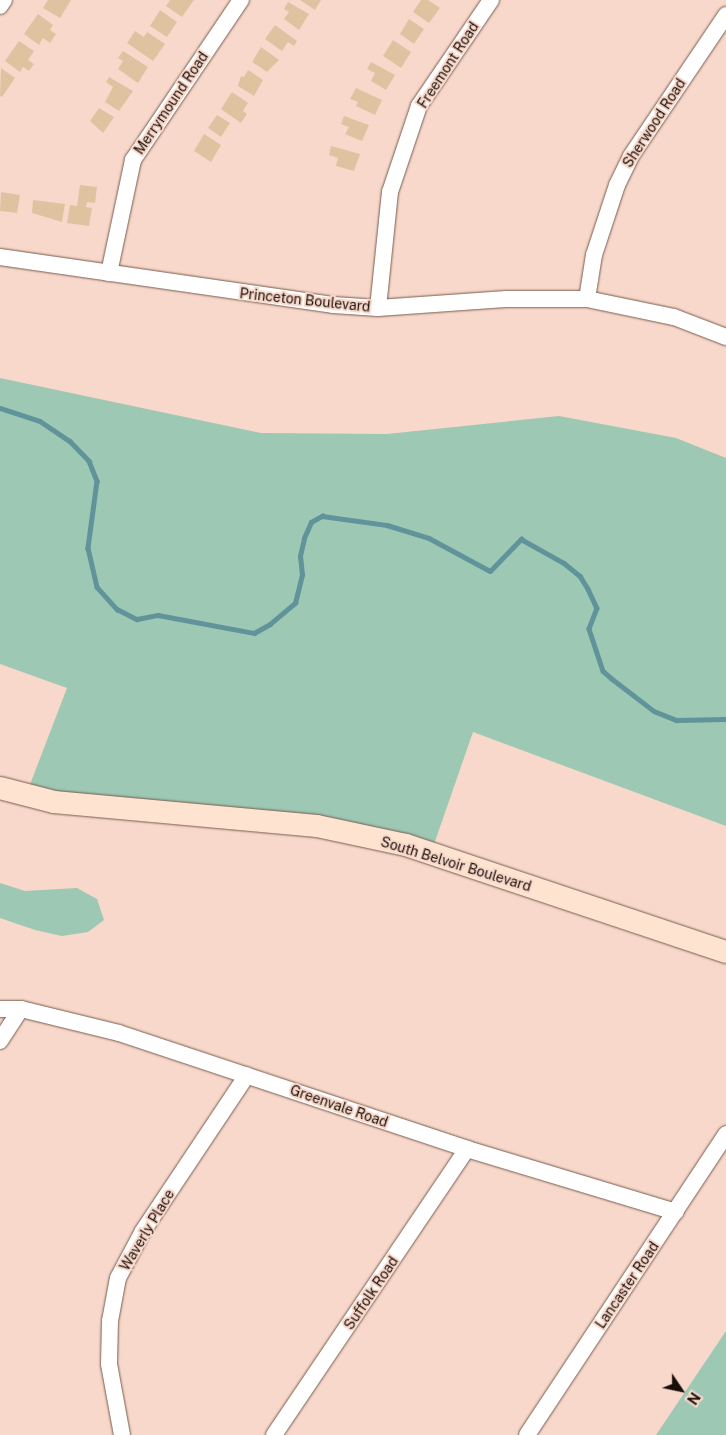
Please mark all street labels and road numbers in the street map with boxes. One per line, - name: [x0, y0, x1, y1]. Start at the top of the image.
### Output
- street label: Freemont Road: [414, 19, 482, 111]
- street label: Merrymound Road: [130, 49, 212, 157]
- street label: Sherwood Road: [619, 75, 689, 171]
- street label: Princeton Boulevard: [239, 285, 371, 315]
- street label: South Belvoir Boulevard: [379, 833, 533, 895]
- street label: Greenvale Road: [288, 1081, 390, 1131]
- street label: Waverly Place: [116, 1186, 178, 1274]
- street label: Lancaster Road: [592, 1238, 662, 1332]
- street label: Suffolk Road: [340, 1253, 402, 1333]

